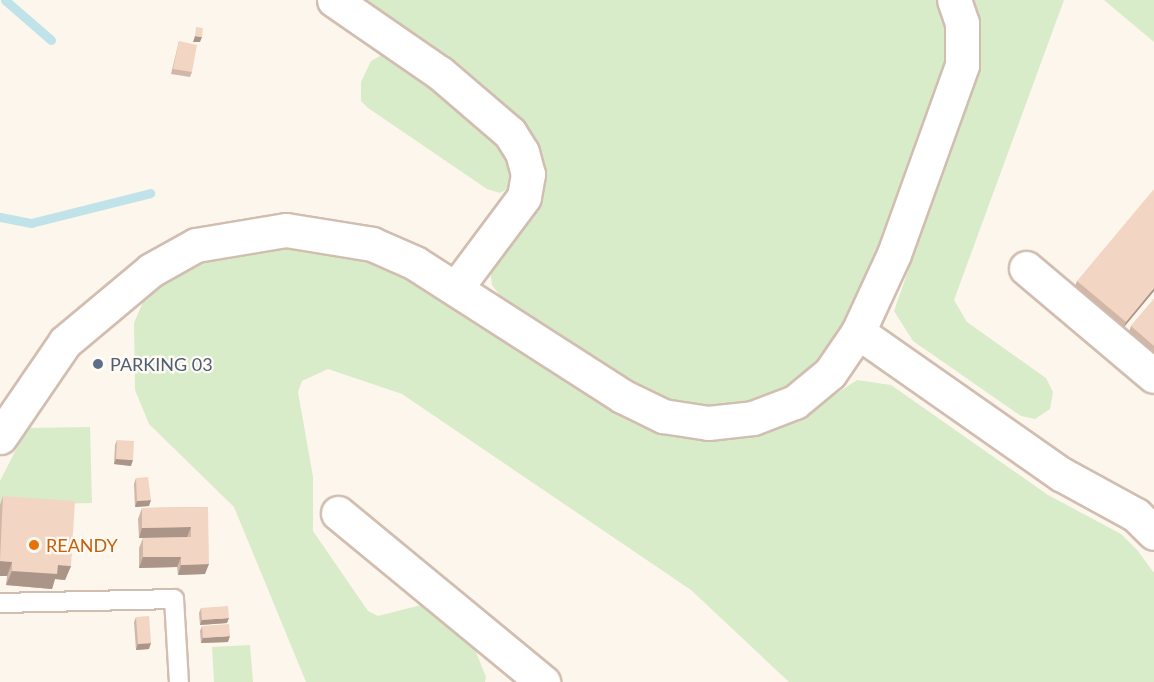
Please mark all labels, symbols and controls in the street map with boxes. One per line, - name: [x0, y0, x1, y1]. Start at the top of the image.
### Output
- place label: PARKING 03: [110, 353, 213, 375]
- marker: PARKING 03: [91, 357, 105, 371]
- place label: REANDY: [46, 534, 118, 556]
- marker: REANDY: [27, 538, 41, 552]

